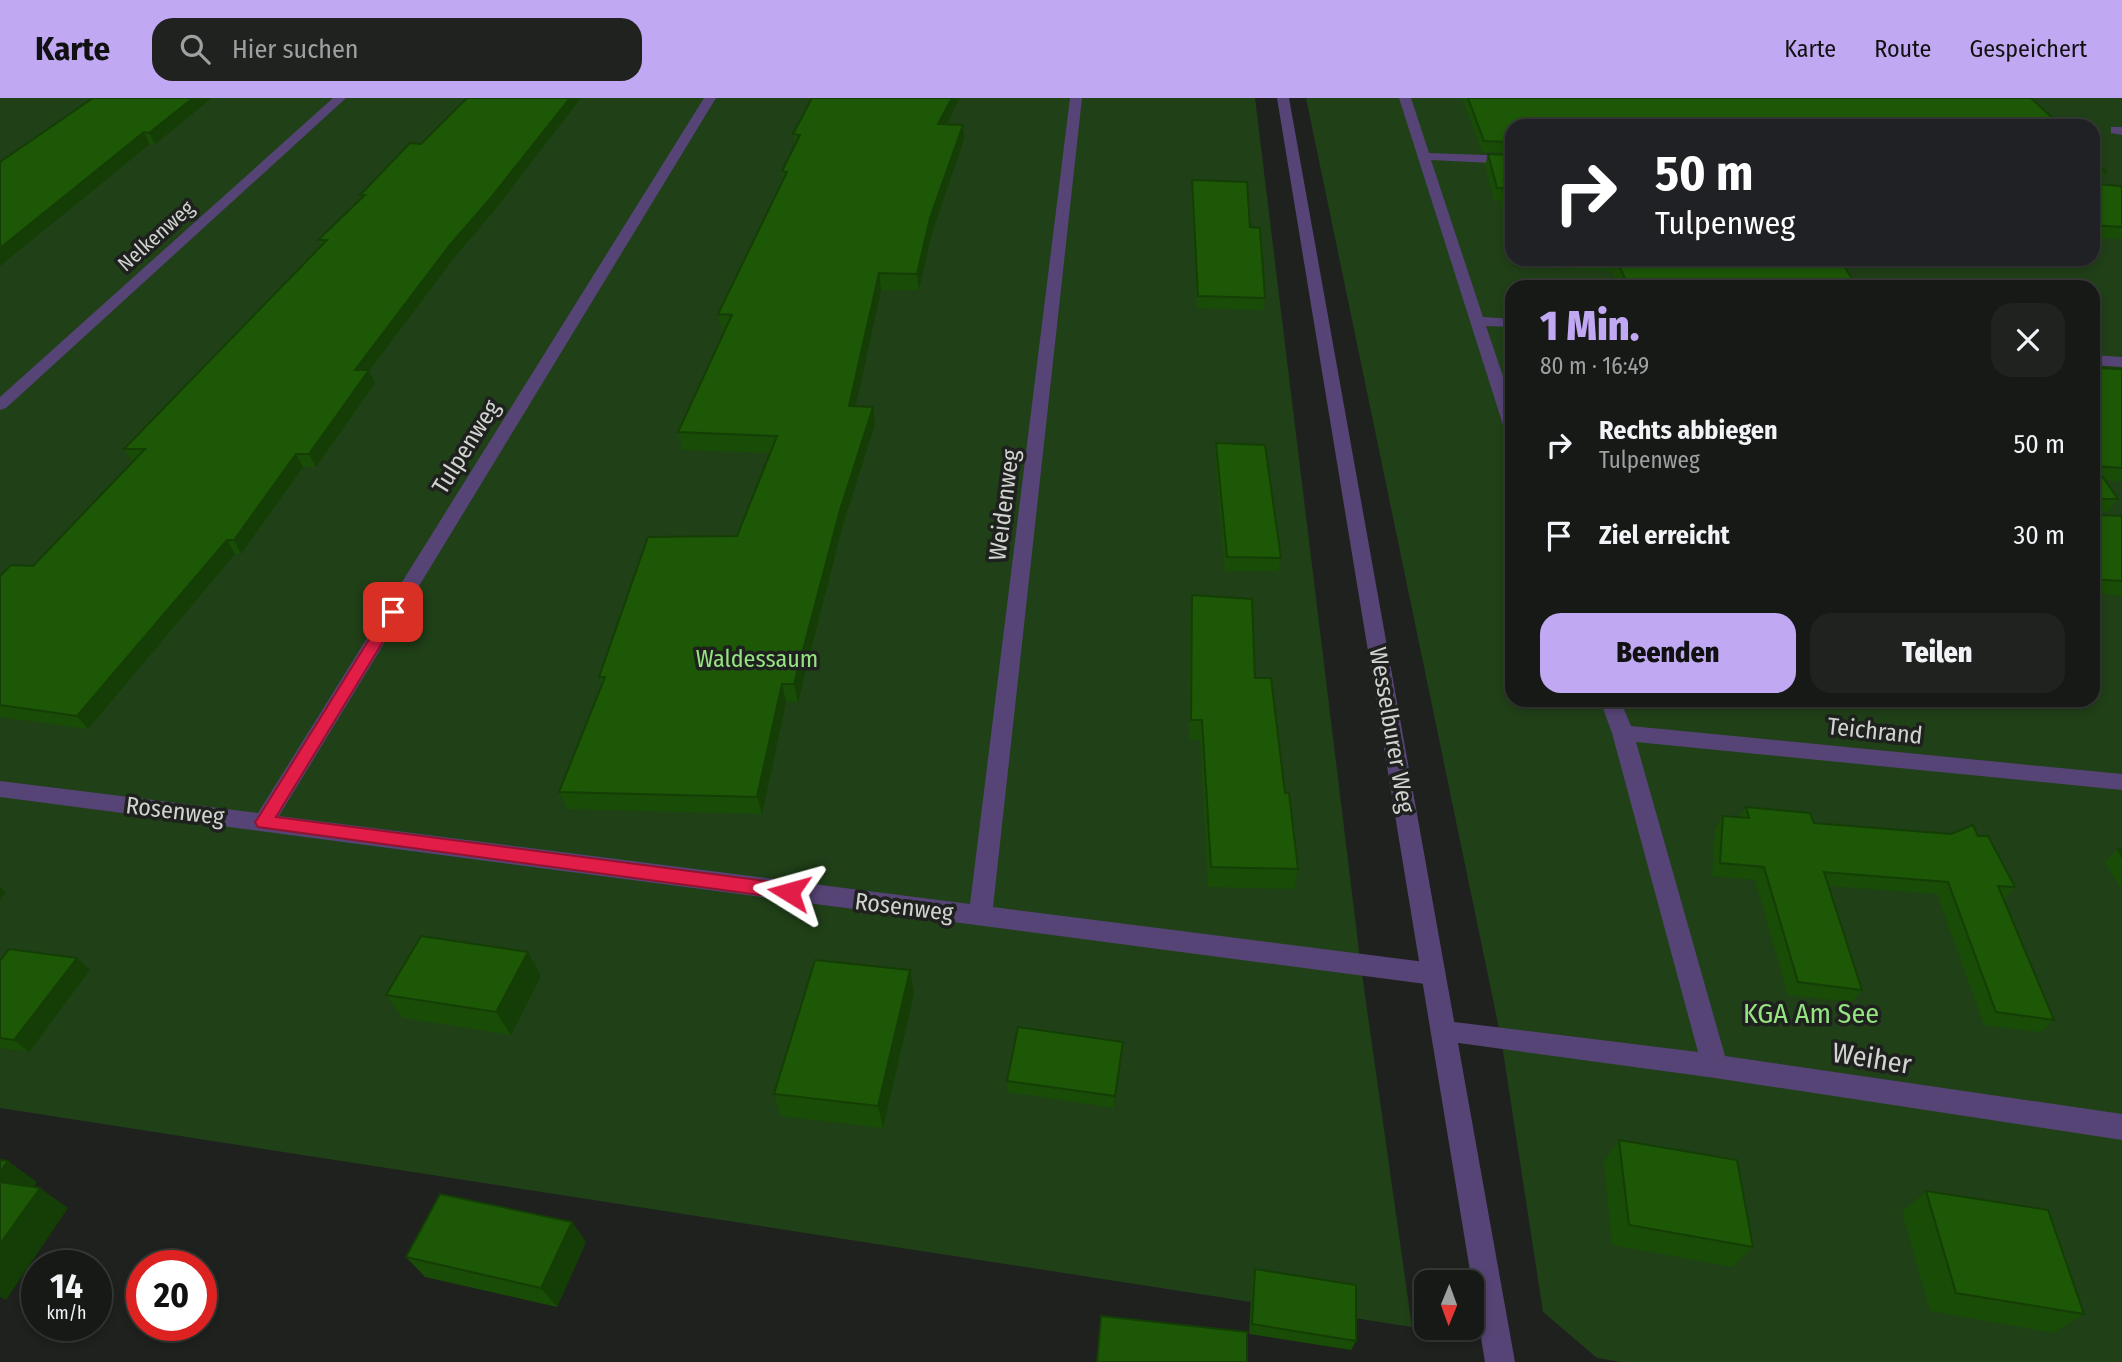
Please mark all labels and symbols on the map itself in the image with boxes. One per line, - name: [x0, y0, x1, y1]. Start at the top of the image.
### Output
- street label: Nelkenweg: [112, 195, 200, 277]
- street label: Tulpenweg: [426, 394, 506, 499]
- street label: Weidenweg: [983, 447, 1025, 562]
- pin: [363, 582, 423, 642]
- park label: Waldessaum: [696, 645, 818, 673]
- street label: Wesselburer Weg: [1364, 645, 1420, 816]
- street label: Teichrand: [1826, 712, 1924, 750]
- street label: Rosenweg: [124, 791, 227, 831]
- position arrow: [752, 855, 826, 929]
- street label: Rosenweg: [853, 887, 956, 927]
- park label: KGA Am See: [1743, 997, 1879, 1030]
- street label: Weiher: [1830, 1036, 1914, 1081]
- speed limit sign: 20: [126, 1250, 217, 1341]
- north arrow: [1414, 1270, 1484, 1340]

